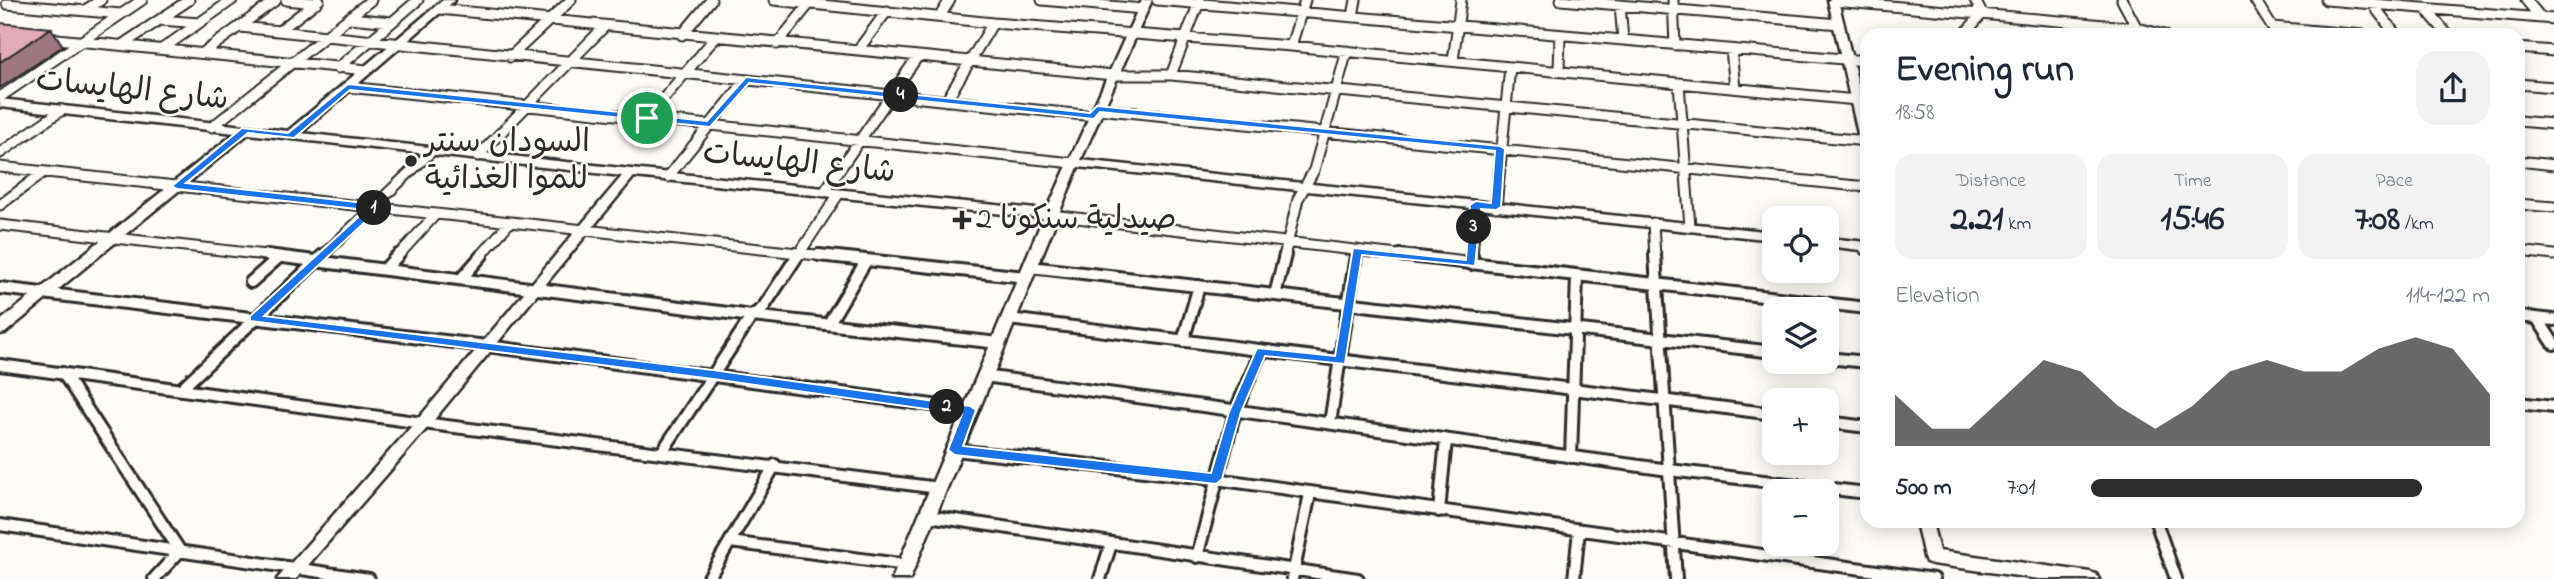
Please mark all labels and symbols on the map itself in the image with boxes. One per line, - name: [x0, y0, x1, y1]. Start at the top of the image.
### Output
- street label: شارع الهايسات: [33, 58, 231, 124]
- pin: 4: [884, 78, 918, 112]
- pin: [617, 88, 677, 148]
- place label: السودان سنتر للموا الغذائية: [422, 120, 590, 204]
- street label: شارع الهايسات: [700, 131, 898, 197]
- marker: السودان سنتر للموا الغذائية: [403, 153, 419, 169]
- pin: 1: [356, 190, 392, 226]
- place label: صيدلية سنكونا 2: [976, 197, 1177, 244]
- pin: 3: [1456, 210, 1492, 244]
- marker: صيدلية سنكونا 2: [954, 212, 970, 228]
- pin: 2: [930, 390, 964, 424]

